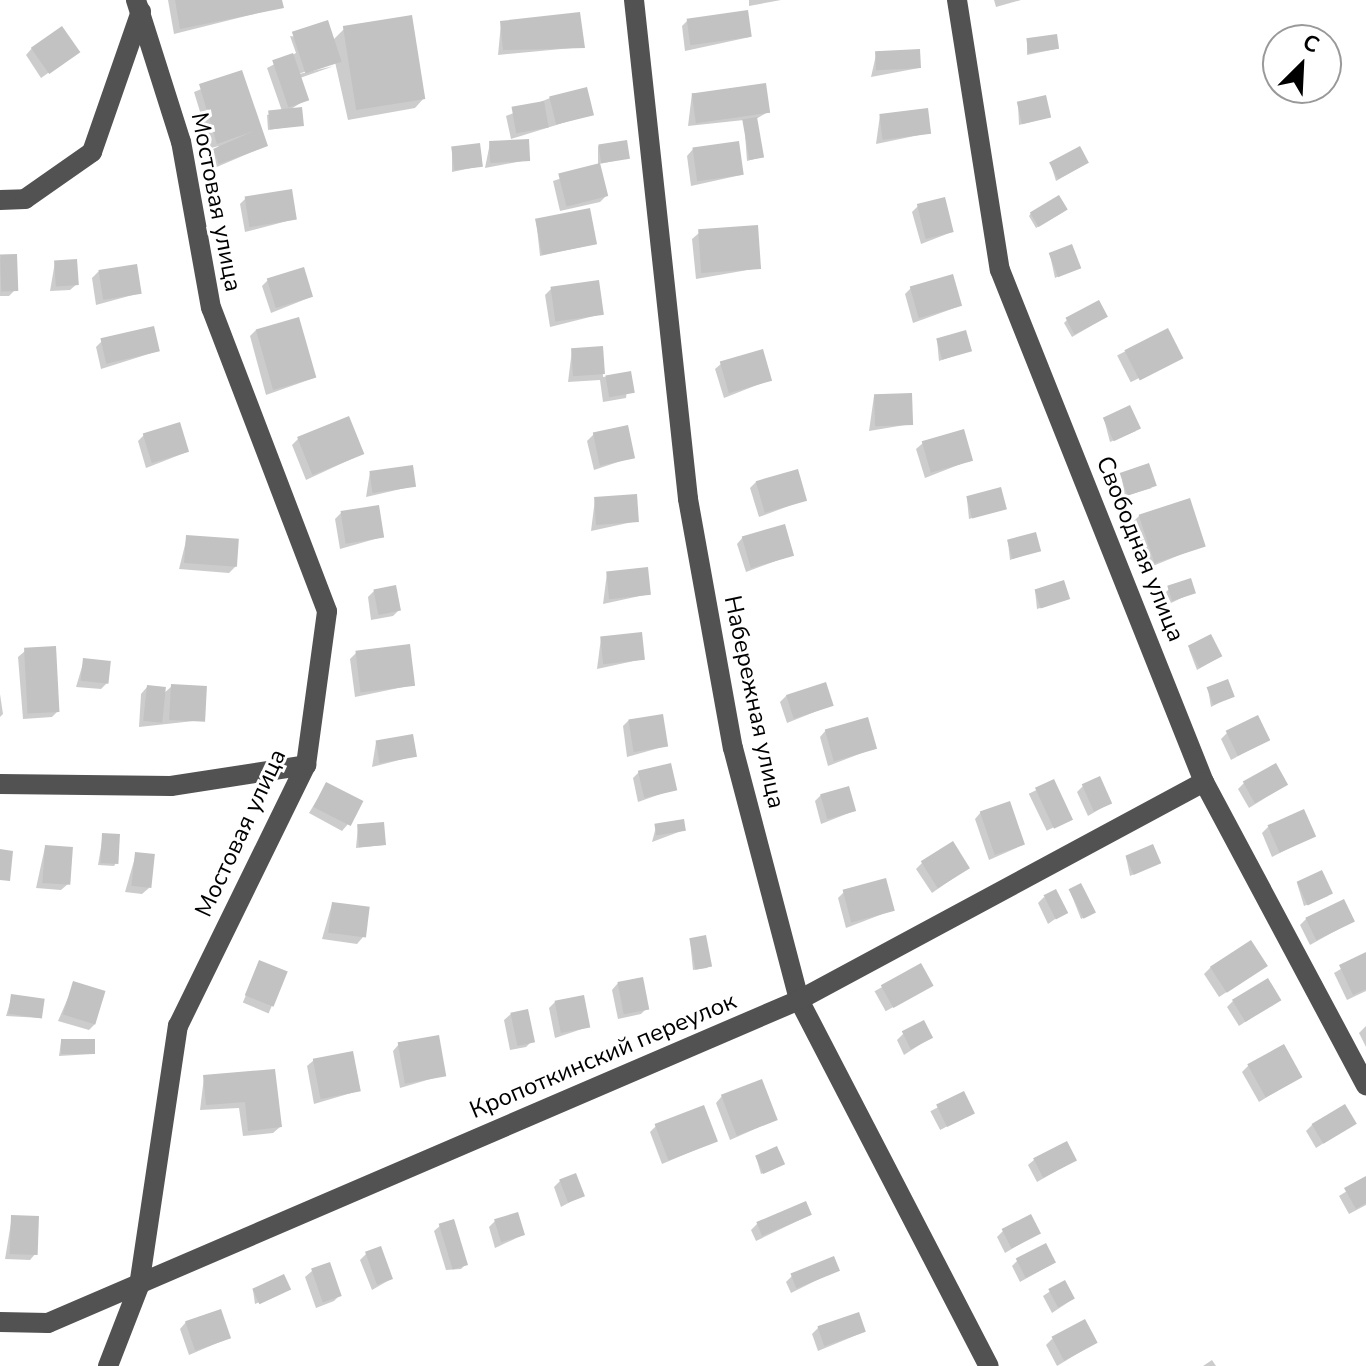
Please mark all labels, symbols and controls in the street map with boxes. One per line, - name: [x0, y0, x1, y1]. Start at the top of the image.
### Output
- north arrow: [1262, 24, 1342, 104]
- text: С: [1298, 27, 1324, 61]
- street label: Мостовая улица: [185, 110, 247, 294]
- street label: Свободная улица: [1090, 452, 1190, 646]
- street label: Набережная улица: [717, 593, 791, 811]
- street label: Мостовая улица: [190, 745, 292, 921]
- street label: Кропоткинский переулок: [466, 987, 740, 1125]

